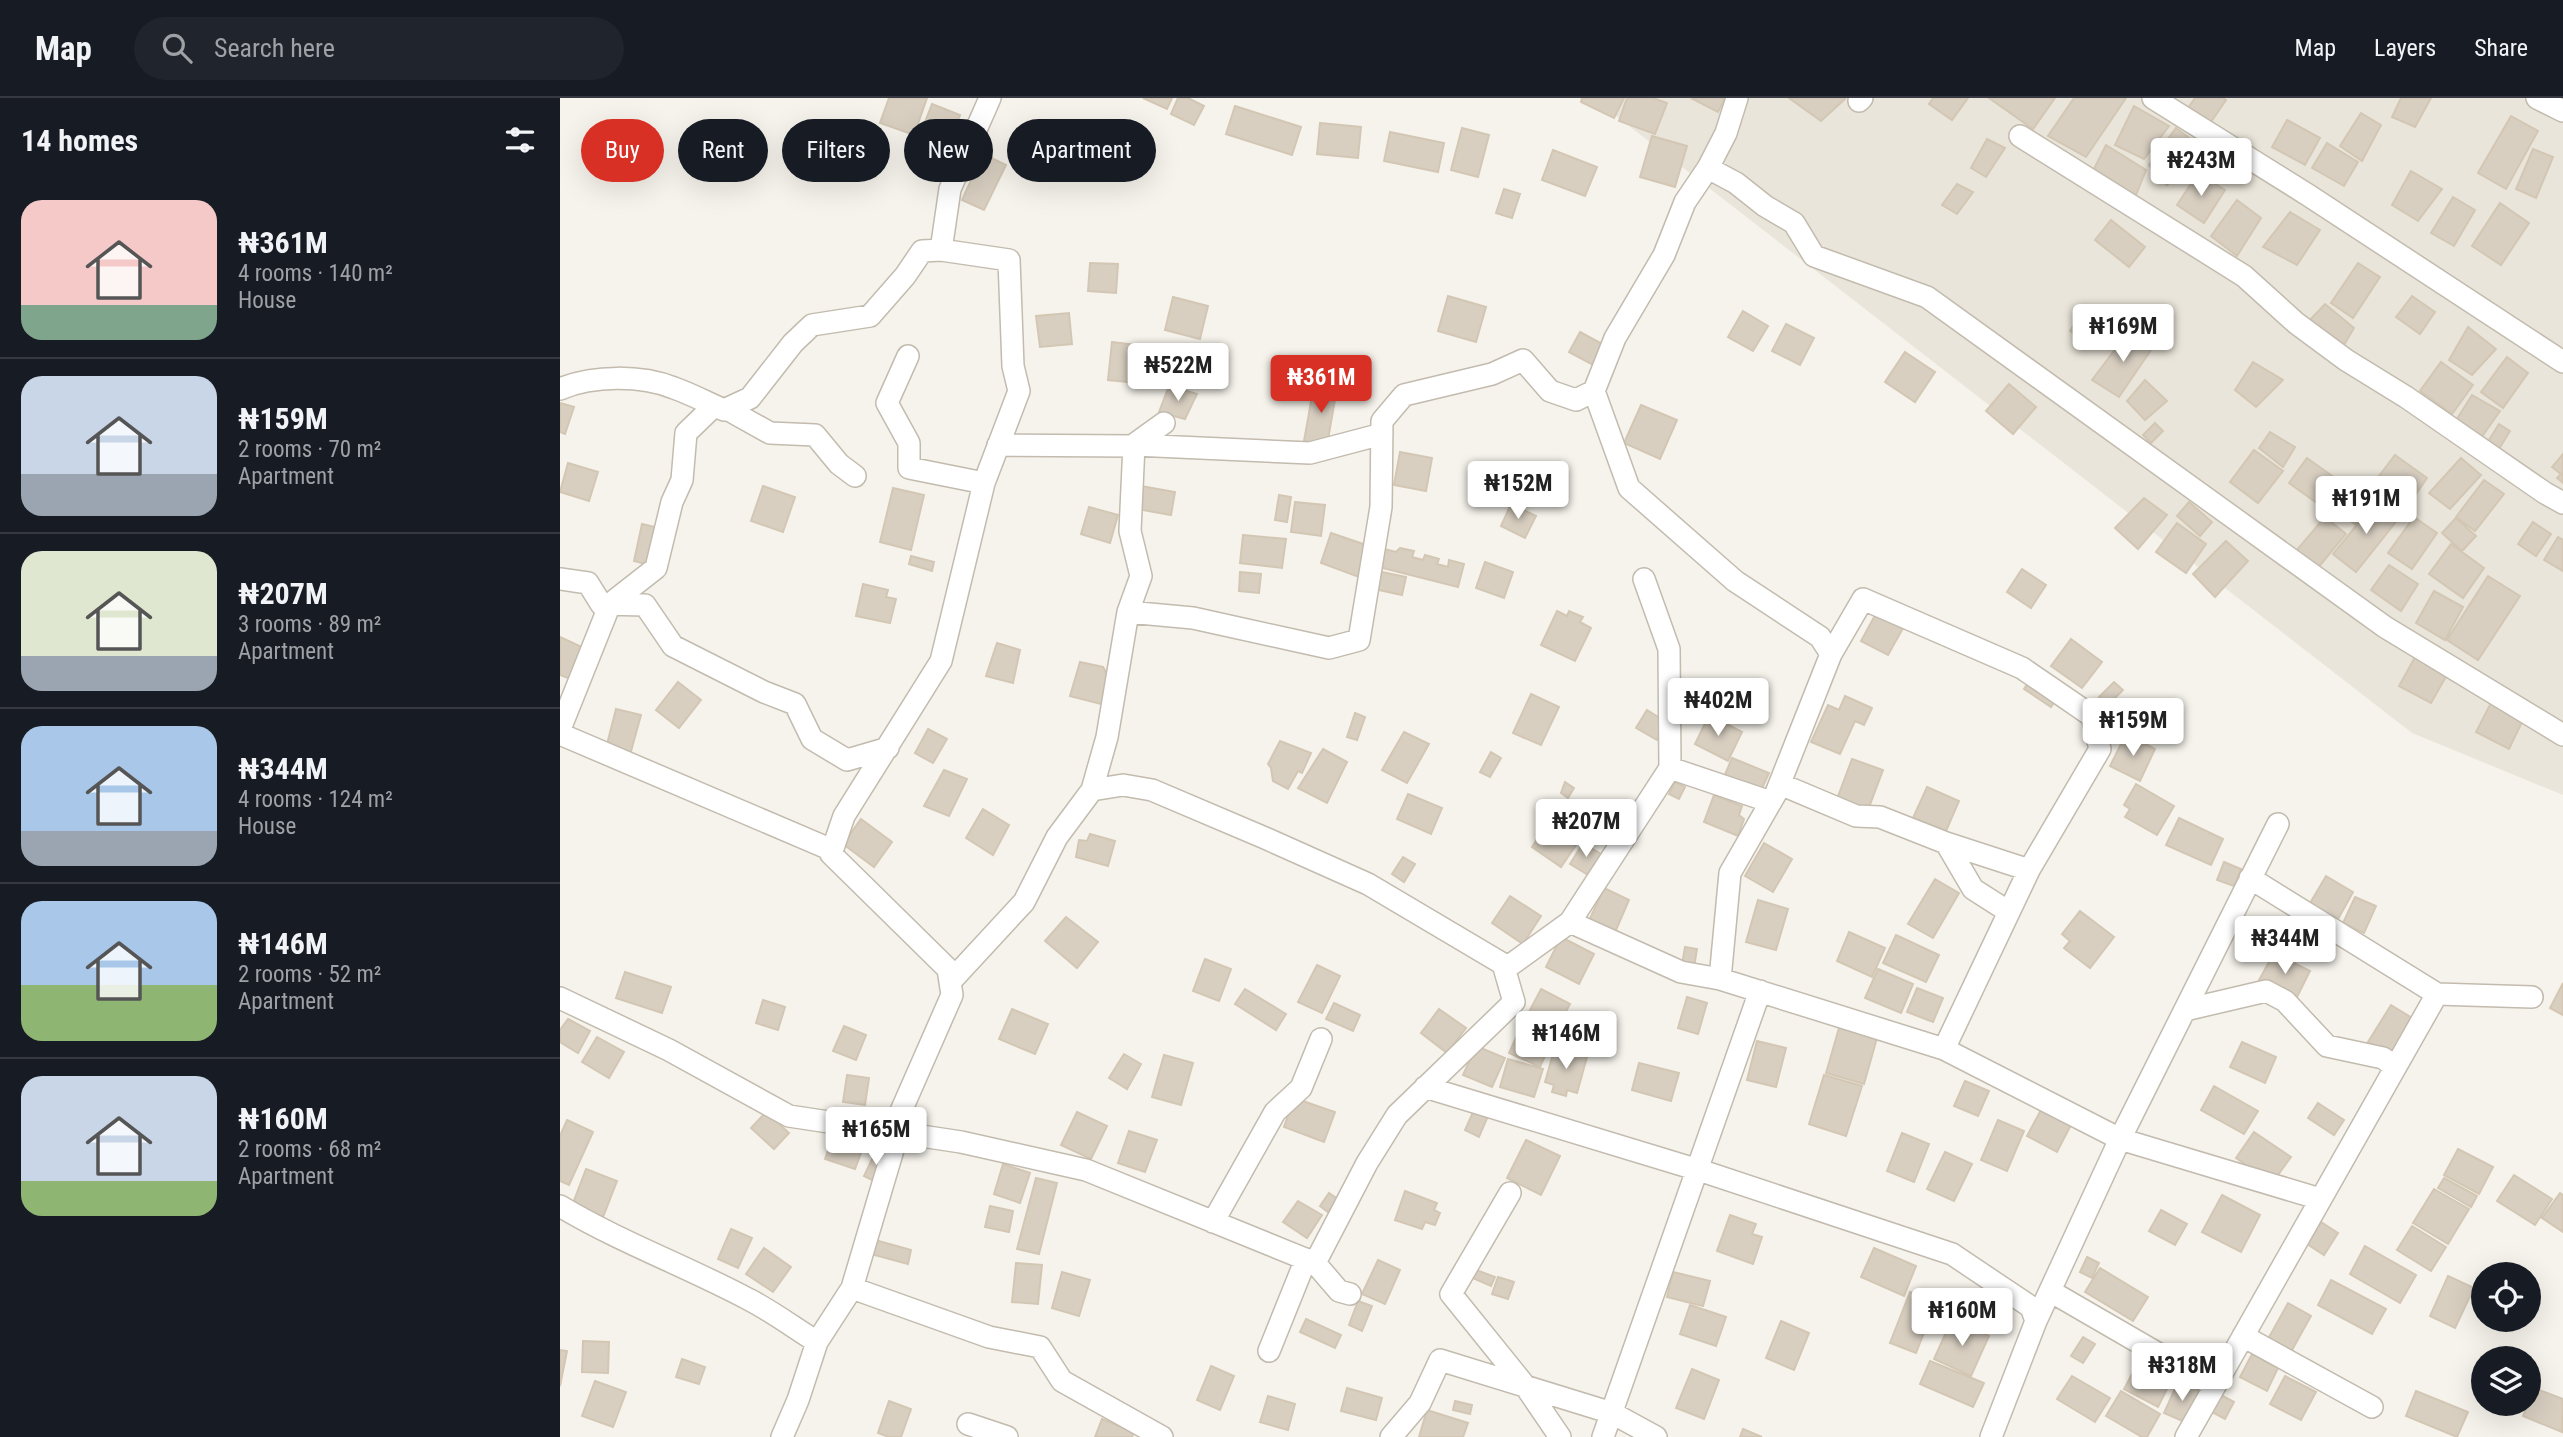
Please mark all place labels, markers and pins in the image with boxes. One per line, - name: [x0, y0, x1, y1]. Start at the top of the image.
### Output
- pin: ₦243M: [2152, 139, 2250, 198]
- pin: ₦169M: [2074, 304, 2172, 364]
- pin: ₦522M: [1129, 344, 1227, 403]
- pin: ₦361M: [1272, 356, 1370, 415]
- pin: ₦152M: [1469, 462, 1567, 521]
- pin: ₦191M: [2317, 476, 2415, 536]
- pin: ₦402M: [1669, 678, 1767, 738]
- pin: ₦159M: [2084, 698, 2182, 758]
- pin: ₦207M: [1537, 800, 1635, 859]
- pin: ₦344M: [2236, 916, 2334, 976]
- pin: ₦146M: [1517, 1012, 1615, 1071]
- pin: ₦165M: [827, 1108, 925, 1167]
- pin: ₦160M: [1913, 1288, 2011, 1348]
- pin: ₦318M: [2133, 1344, 2231, 1403]

